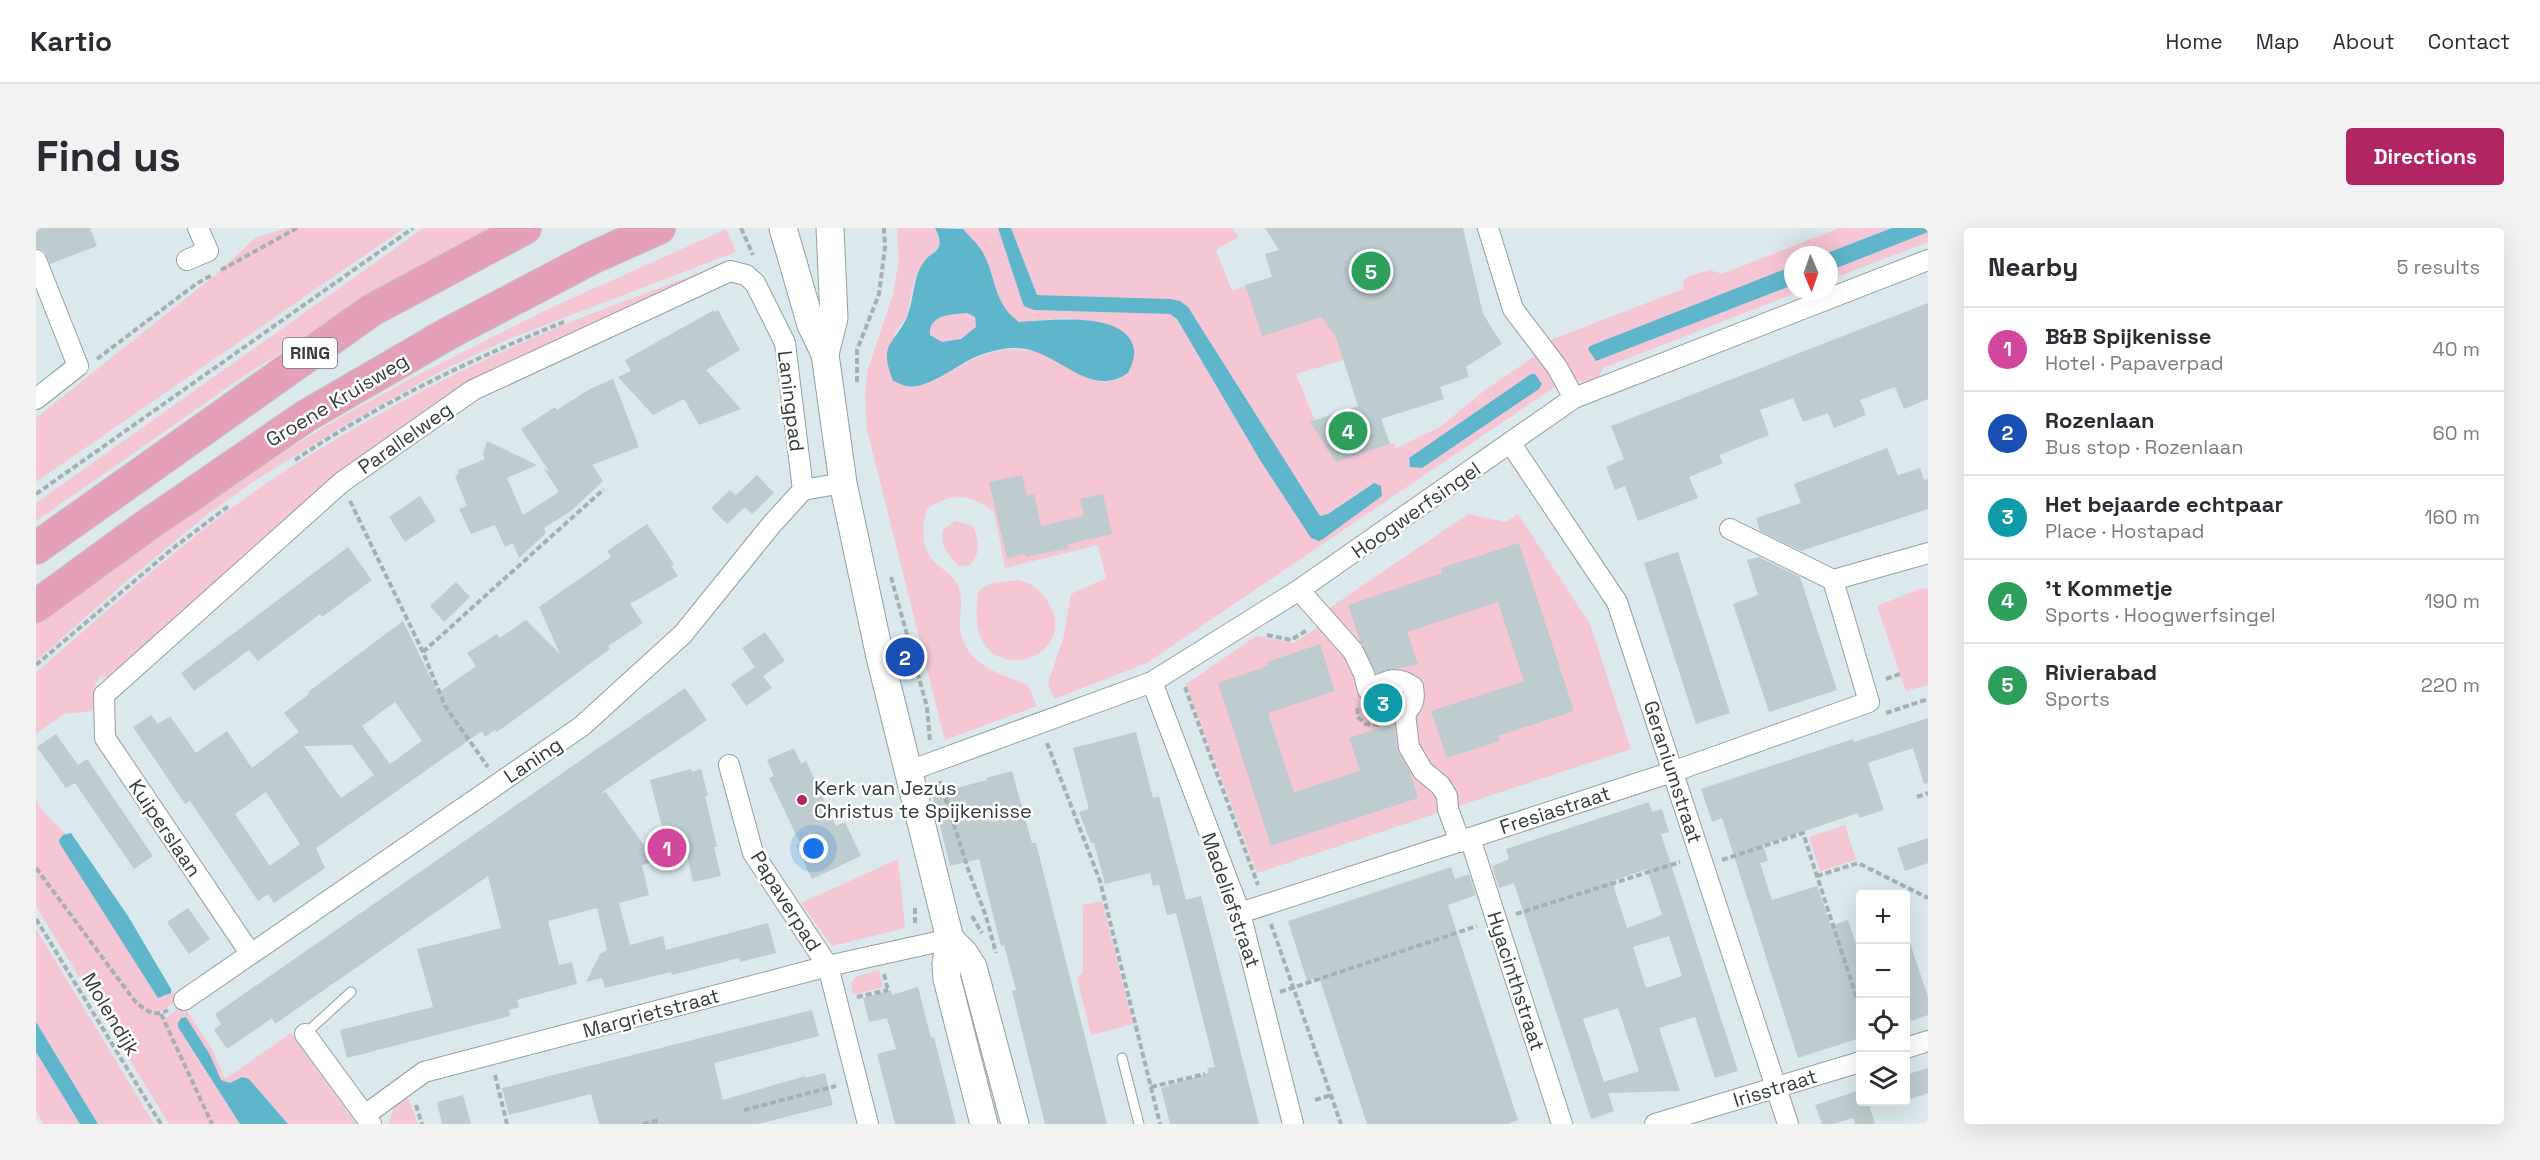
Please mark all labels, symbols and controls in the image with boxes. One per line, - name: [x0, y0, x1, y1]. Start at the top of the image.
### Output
- text: Kartio: [30, 23, 112, 59]
- text: Home: [2165, 28, 2223, 55]
- text: Map: [2256, 28, 2300, 55]
- text: About: [2333, 28, 2395, 55]
- text: Contact: [2428, 28, 2510, 55]
- button: Directions: [2346, 128, 2504, 185]
- text: Find us: [36, 130, 181, 183]
- north arrow: [1784, 246, 1838, 300]
- pin: 5: [1352, 248, 1390, 294]
- text: Nearby: [1988, 250, 2078, 284]
- text: 5 results: [2396, 254, 2480, 280]
- text: B&B Spijkenisse: [2045, 322, 2212, 350]
- text: 1: [2003, 336, 2012, 362]
- text: 40 m: [2432, 336, 2480, 362]
- road number: RING: [283, 338, 337, 368]
- street label: Groene Kruisweg: [261, 347, 413, 453]
- street label: Laningpad: [772, 349, 810, 453]
- text: Hotel · Papaverpad: [2045, 350, 2224, 376]
- street label: Parallelweg: [353, 396, 457, 480]
- text: Rozenlaan: [2045, 406, 2155, 434]
- pin: 4: [1328, 408, 1368, 454]
- text: 2: [2002, 420, 2013, 446]
- text: 60 m: [2433, 420, 2480, 446]
- text: Bus stop · Rozenlaan: [2045, 434, 2243, 460]
- street label: Hoogwerfsingel: [1346, 456, 1486, 564]
- text: Het bejaarde echtpaar: [2045, 490, 2283, 518]
- text: 3: [2001, 504, 2014, 530]
- text: 160 m: [2424, 504, 2480, 530]
- text: Place · Hostapad: [2045, 518, 2204, 544]
- text: 't Kommetje: [2045, 574, 2173, 602]
- text: 4: [2001, 588, 2014, 614]
- text: 190 m: [2424, 588, 2480, 614]
- text: Sports · Hoogwerfsingel: [2045, 602, 2276, 628]
- pin: 2: [886, 634, 924, 680]
- text: Rivierabad: [2045, 658, 2157, 686]
- text: 5: [2002, 672, 2014, 698]
- text: 220 m: [2421, 672, 2480, 698]
- pin: 3: [1364, 680, 1402, 726]
- text: Sports: [2045, 686, 2110, 712]
- street label: Geraniumstraat: [1638, 697, 1708, 847]
- street label: Laning: [499, 731, 567, 789]
- street label: Kuiperslaan: [123, 774, 207, 882]
- place label: Kerk van Jezus Christus te Spijkenisse: [814, 775, 1032, 824]
- street label: Fresiastraat: [1496, 780, 1614, 840]
- marker: Kerk van Jezus Christus te Spijkenisse: [795, 793, 809, 807]
- pin: 1: [648, 826, 686, 870]
- street label: Madeliefstraat: [1196, 829, 1266, 971]
- your location: [799, 834, 828, 863]
- street label: Papaverpad: [745, 846, 827, 956]
- map controls: [1856, 890, 1910, 1106]
- button: +: [1856, 890, 1910, 944]
- street label: Hyacinthstraat: [1481, 908, 1551, 1054]
- button: −: [1856, 944, 1910, 998]
- street label: Molendijk: [76, 968, 146, 1060]
- street label: Margrietstraat: [580, 982, 722, 1044]
- button: locate: [1856, 998, 1910, 1052]
- button: layers: [1856, 1052, 1910, 1106]
- street label: Irisstraat: [1730, 1063, 1820, 1113]

